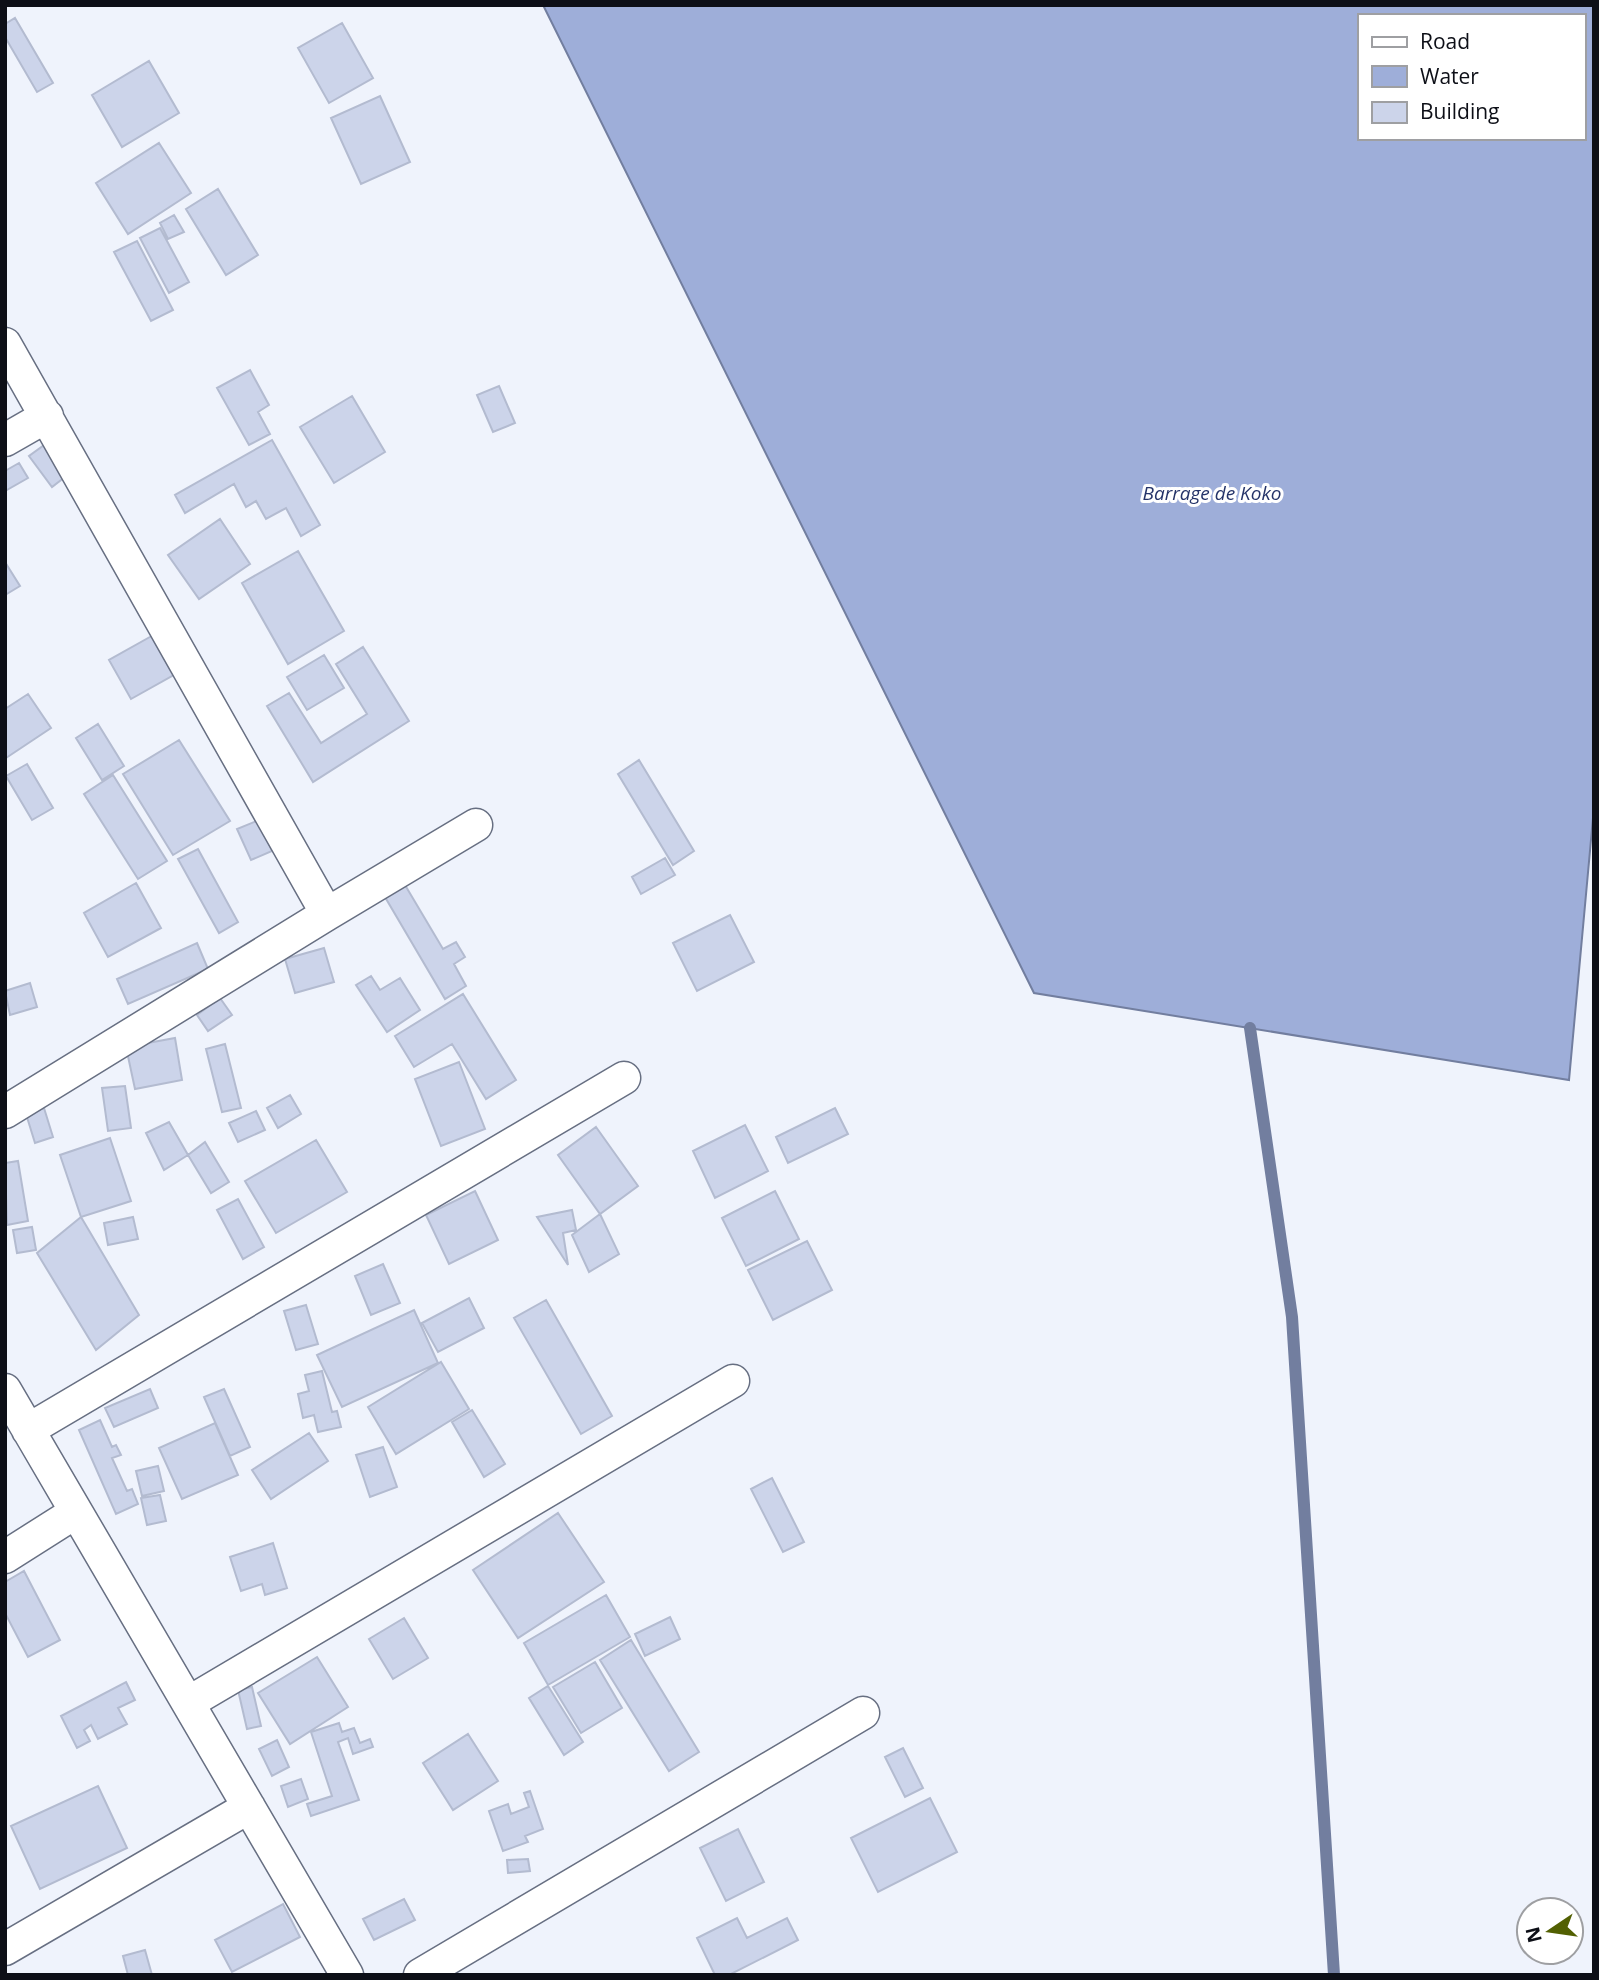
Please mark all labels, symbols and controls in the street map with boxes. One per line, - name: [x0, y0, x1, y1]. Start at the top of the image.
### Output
- legend: [1358, 14, 1585, 140]
- text: Road: [1420, 27, 1470, 55]
- text: Water: [1420, 62, 1479, 90]
- text: Building: [1420, 97, 1499, 125]
- water label: Barrage de Koko: [1143, 480, 1281, 506]
- north arrow: [1515, 1896, 1585, 1966]
- text: N: [1519, 1924, 1548, 1945]

